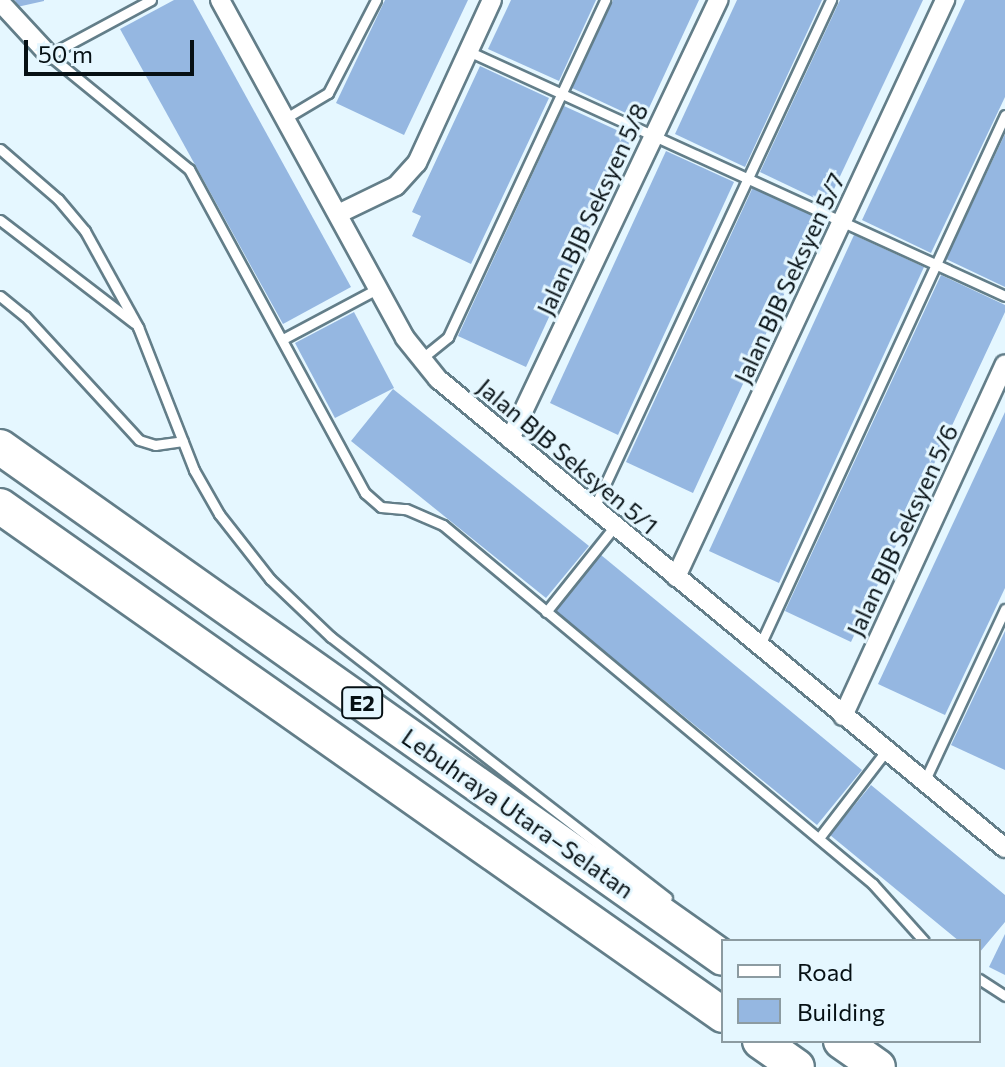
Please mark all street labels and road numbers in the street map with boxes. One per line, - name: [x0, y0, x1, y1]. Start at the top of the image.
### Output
- street label: Jalan BJB Seksyen 5/8: [530, 98, 654, 320]
- street label: Jalan BJB Seksyen 5/7: [728, 168, 850, 388]
- street label: Jalan BJB Seksyen 5/1: [472, 372, 664, 540]
- street label: Jalan BJB Seksyen 5/6: [840, 419, 964, 641]
- road number: E2: [340, 685, 384, 721]
- street label: Lebuhraya Utara–Selatan: [397, 722, 639, 904]

